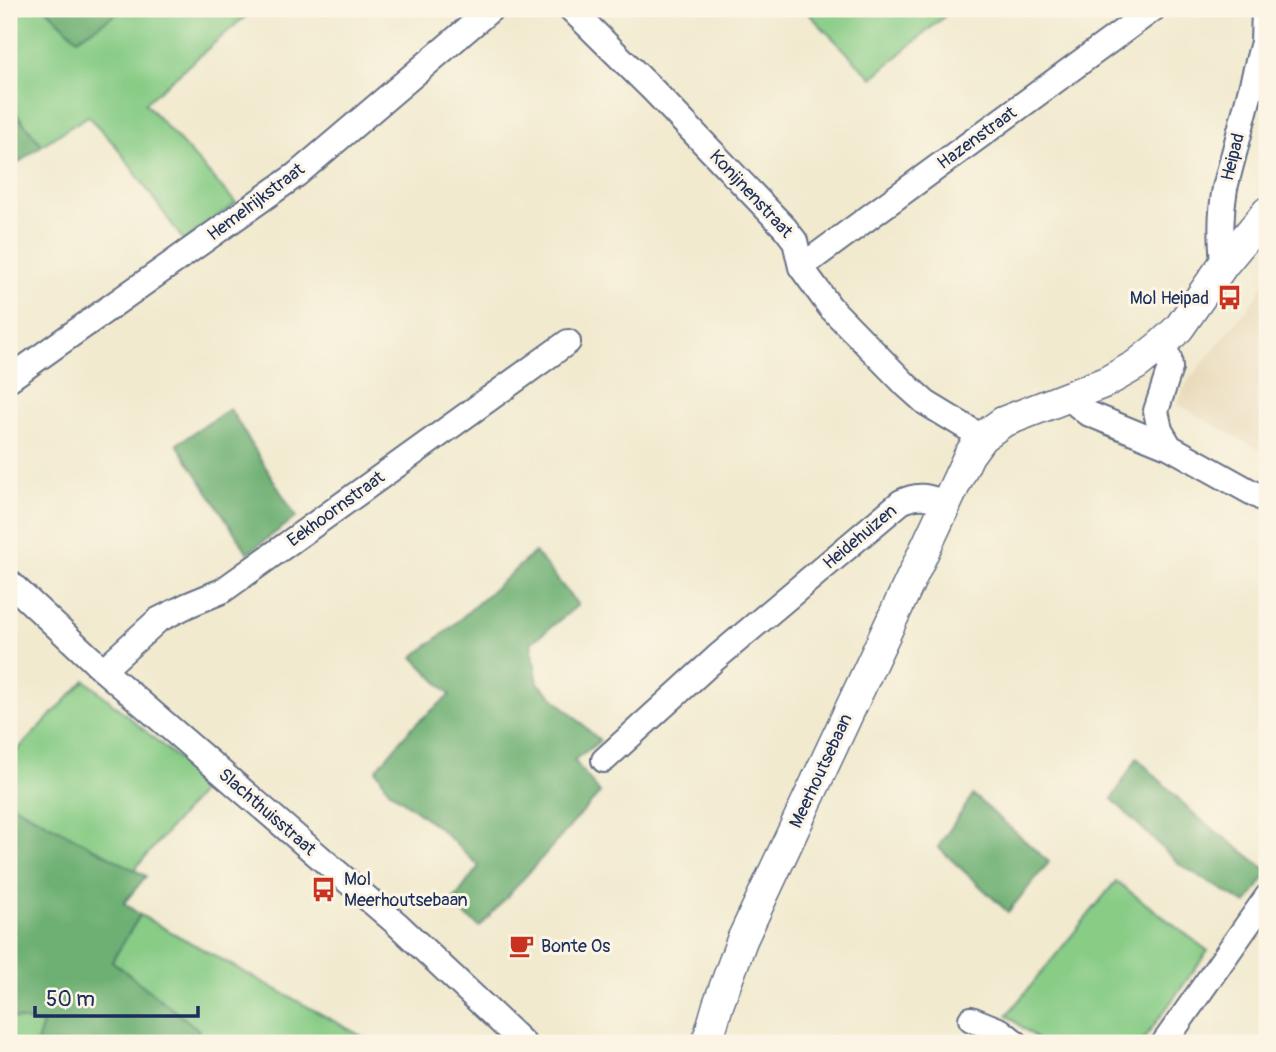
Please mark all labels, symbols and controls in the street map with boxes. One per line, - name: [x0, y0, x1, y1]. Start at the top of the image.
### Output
- street label: Hazenstraat: [933, 101, 1022, 175]
- street label: Heipad: [1216, 131, 1250, 183]
- street label: Konijnenstraat: [704, 145, 798, 243]
- street label: Hemelrijkstraat: [203, 158, 310, 246]
- bus stop icon: Mol Heipad: [1215, 284, 1243, 312]
- place label: Mol Heipad: [1130, 287, 1209, 310]
- street label: Eekhoornstraat: [283, 465, 390, 552]
- street label: Heidehuizen: [818, 499, 902, 575]
- street label: Meerhoutsebaan: [784, 710, 858, 832]
- street label: Slachthuisstraat: [213, 763, 321, 861]
- place label: Mol Meerhoutsebaan: [344, 868, 468, 912]
- bus stop icon: Mol Meerhoutsebaan: [310, 875, 338, 903]
- cafe icon: Bonte Os: [507, 932, 535, 960]
- place label: Bonte Os: [541, 935, 610, 958]
- scale bar: [35, 975, 198, 1019]
- text: 50 m: [46, 986, 95, 1013]

